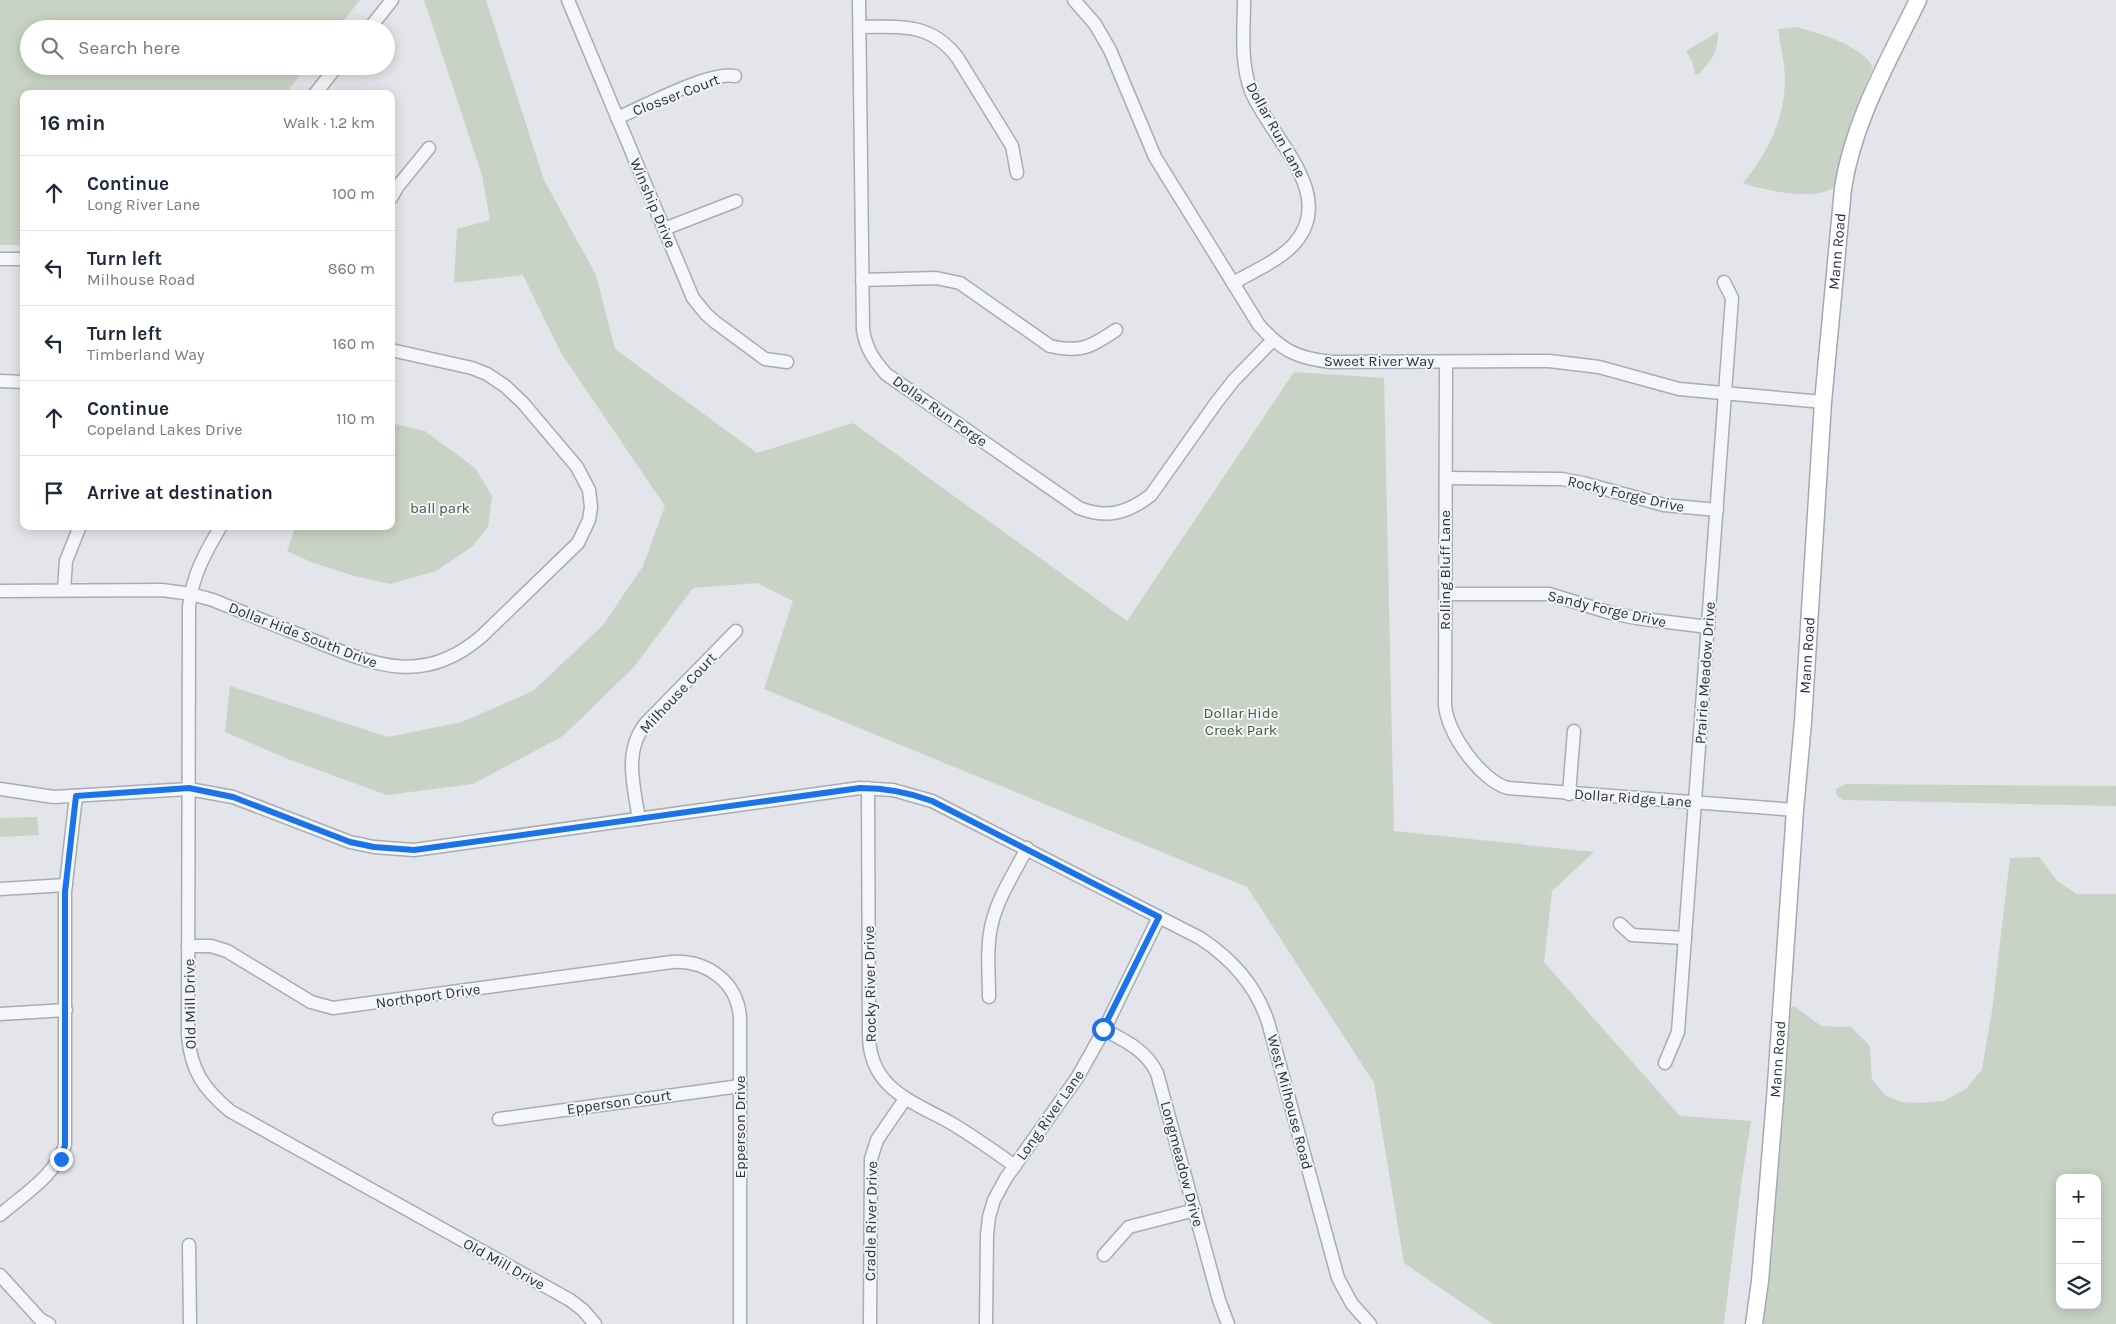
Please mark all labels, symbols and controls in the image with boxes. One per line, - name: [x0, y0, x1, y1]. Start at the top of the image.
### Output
- search box: [20, 20, 395, 75]
- icon: search: [38, 34, 66, 62]
- text: Search here: [78, 37, 180, 59]
- street label: Closser Court: [630, 70, 722, 120]
- street label: Dollar Run Lane: [1242, 79, 1310, 181]
- text: 16 min: [40, 111, 105, 135]
- text: Walk · 1.2 km: [283, 113, 375, 132]
- street label: Winship Drive: [626, 155, 680, 251]
- text: Continue: [87, 173, 169, 195]
- icon: ahead: [40, 179, 68, 207]
- text: 100 m: [332, 184, 375, 203]
- text: Long River Lane: [87, 195, 200, 214]
- street label: Mann Road: [1825, 212, 1850, 291]
- text: Turn left: [87, 248, 162, 270]
- icon: left: [40, 254, 68, 282]
- text: 860 m: [328, 259, 375, 278]
- text: Milhouse Road: [87, 270, 195, 289]
- text: Turn left: [87, 323, 162, 345]
- icon: left: [40, 329, 68, 357]
- text: 160 m: [332, 334, 375, 353]
- text: Timberland Way: [87, 345, 205, 364]
- street label: Sweet River Way: [1324, 352, 1434, 370]
- street label: Dollar Run Forge: [889, 372, 991, 450]
- text: Continue: [87, 398, 169, 420]
- icon: ahead: [40, 404, 68, 432]
- text: 110 m: [336, 409, 375, 428]
- text: Copeland Lakes Drive: [87, 420, 242, 439]
- street label: Rocky Forge Drive: [1566, 472, 1686, 516]
- icon: arrive: [40, 479, 68, 507]
- text: Arrive at destination: [87, 482, 273, 504]
- park label: ball park: [410, 499, 470, 517]
- street label: Rolling Bluff Lane: [1436, 510, 1454, 630]
- street label: Sandy Forge Drive: [1546, 587, 1668, 631]
- street label: Dollar Hide South Drive: [226, 598, 380, 672]
- street label: Prairie Meadow Drive: [1691, 601, 1719, 745]
- street label: Mann Road: [1796, 616, 1819, 694]
- street label: Milhouse Court: [636, 648, 720, 737]
- park label: Dollar Hide Creek Park: [1204, 704, 1278, 739]
- street label: Dollar Ridge Lane: [1573, 785, 1693, 811]
- street label: Rocky River Drive: [860, 925, 880, 1043]
- street label: Old Mill Drive: [180, 959, 200, 1049]
- street label: Northport Drive: [375, 980, 481, 1012]
- route start: [1092, 1018, 1115, 1041]
- street label: Mann Road: [1766, 1020, 1789, 1098]
- street label: West Milhouse Road: [1263, 1032, 1317, 1172]
- street label: Long River Lane: [1012, 1066, 1088, 1164]
- street label: Epperson Drive: [731, 1076, 749, 1178]
- street label: Epperson Court: [566, 1086, 673, 1118]
- street label: Longmeadow Drive: [1157, 1099, 1207, 1229]
- route end: [50, 1148, 73, 1171]
- street label: Cradle River Drive: [861, 1161, 881, 1281]
- map controls: [2056, 1174, 2101, 1309]
- button: +: [2056, 1174, 2101, 1219]
- button: −: [2056, 1219, 2101, 1264]
- street label: Old Mill Drive: [460, 1234, 548, 1294]
- button: layers: [2056, 1264, 2101, 1309]

